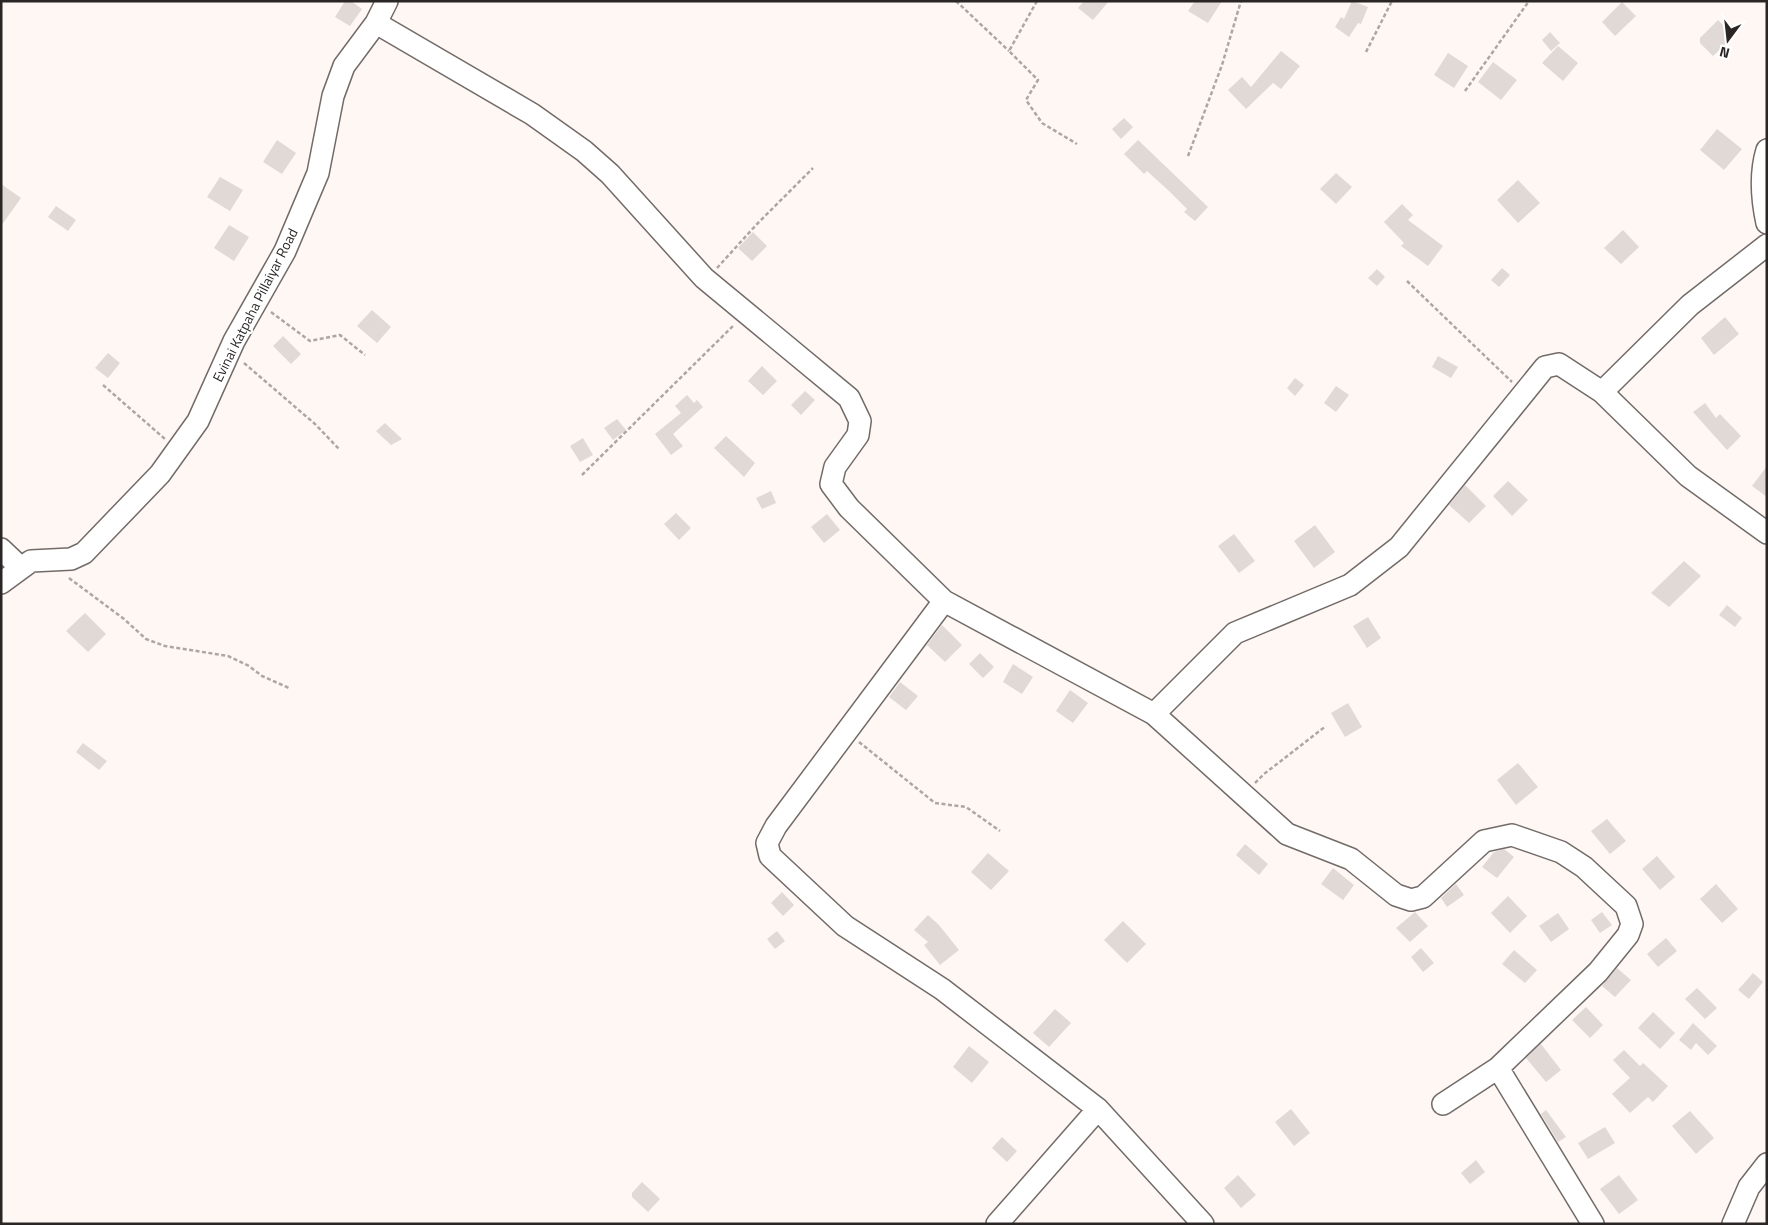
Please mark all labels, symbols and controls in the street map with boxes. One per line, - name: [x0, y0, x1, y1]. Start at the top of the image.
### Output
- north arrow: [1703, 15, 1753, 65]
- text: N: [1717, 42, 1732, 64]
- street label: Evinai Katpaha Pillaiyar Road: [207, 224, 302, 385]

